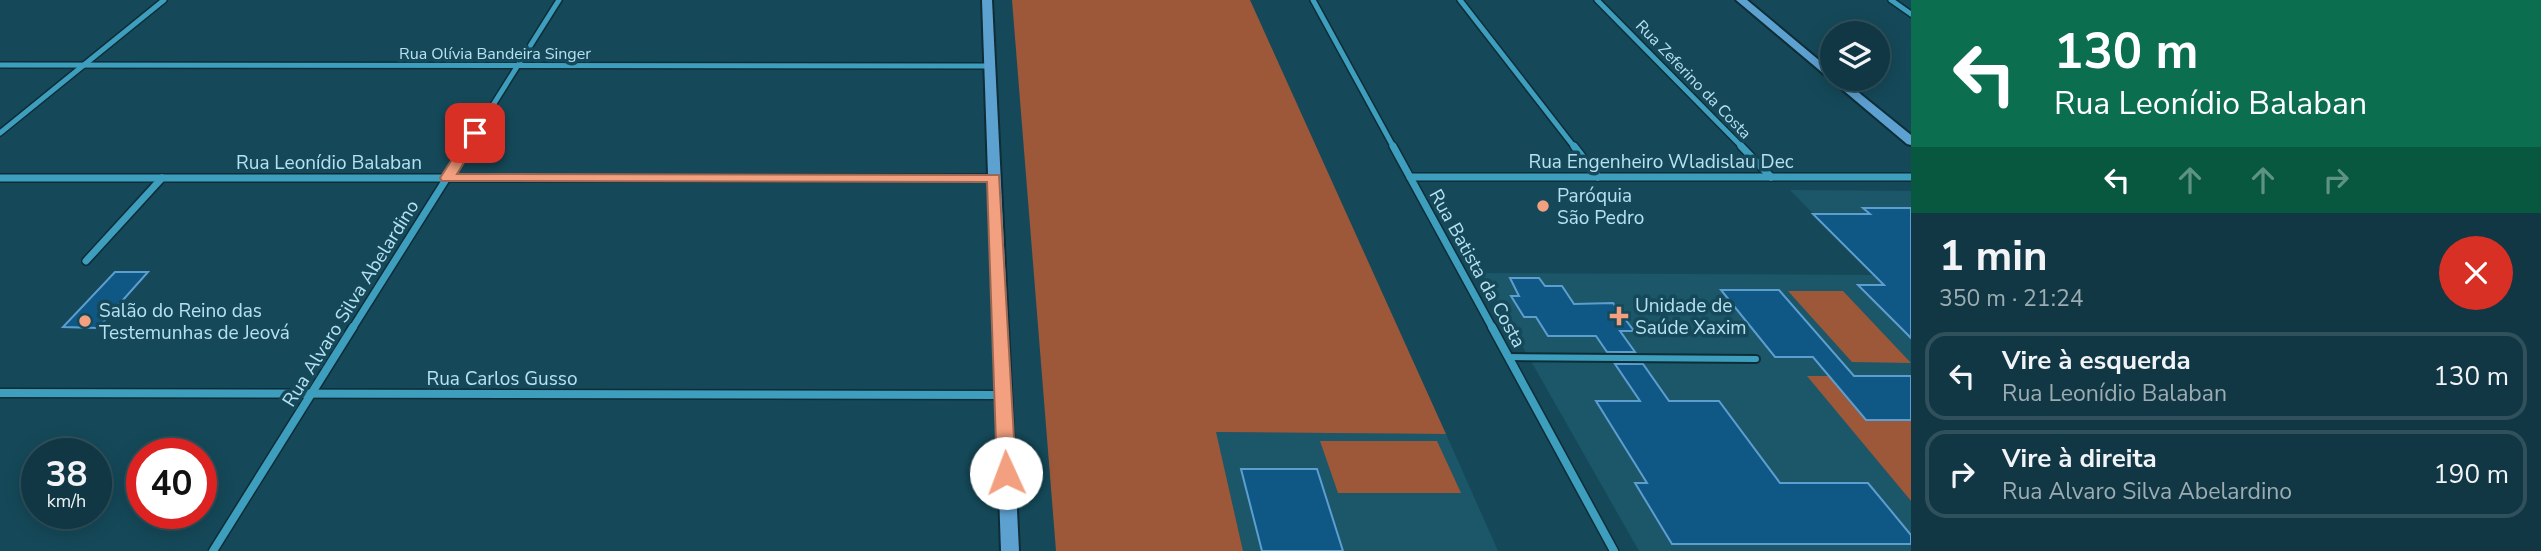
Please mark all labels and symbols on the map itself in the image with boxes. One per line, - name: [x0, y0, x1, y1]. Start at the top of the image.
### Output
- street label: Rua Zeferino da Costa: [1631, 15, 1756, 144]
- street label: Rua Olívia Bandeira Singer: [399, 43, 591, 65]
- pin: [445, 103, 505, 163]
- street label: Rua Engenheiro Wladislau Dec: [1528, 149, 1794, 175]
- street label: Rua Leonídio Balaban: [236, 150, 422, 176]
- place label: Paróquia São Pedro: [1557, 183, 1644, 231]
- street label: Rua Batista da Costa: [1423, 185, 1532, 352]
- street label: Rua Alvaro Silva Abelardino: [276, 195, 425, 412]
- marker: Paróquia São Pedro: [1535, 198, 1551, 214]
- place label: Unidade de Saúde Xaxim: [1635, 293, 1747, 341]
- place label: Salão do Reino das Testemunhas de Jeová: [99, 298, 290, 346]
- marker: Unidade de Saúde Xaxim: [1609, 306, 1629, 326]
- marker: Salão do Reino das Testemunhas de Jeová: [77, 313, 93, 329]
- street label: Rua Carlos Gusso: [426, 366, 578, 392]
- position arrow: [969, 436, 1043, 510]
- speed limit sign: 40: [126, 438, 217, 529]

